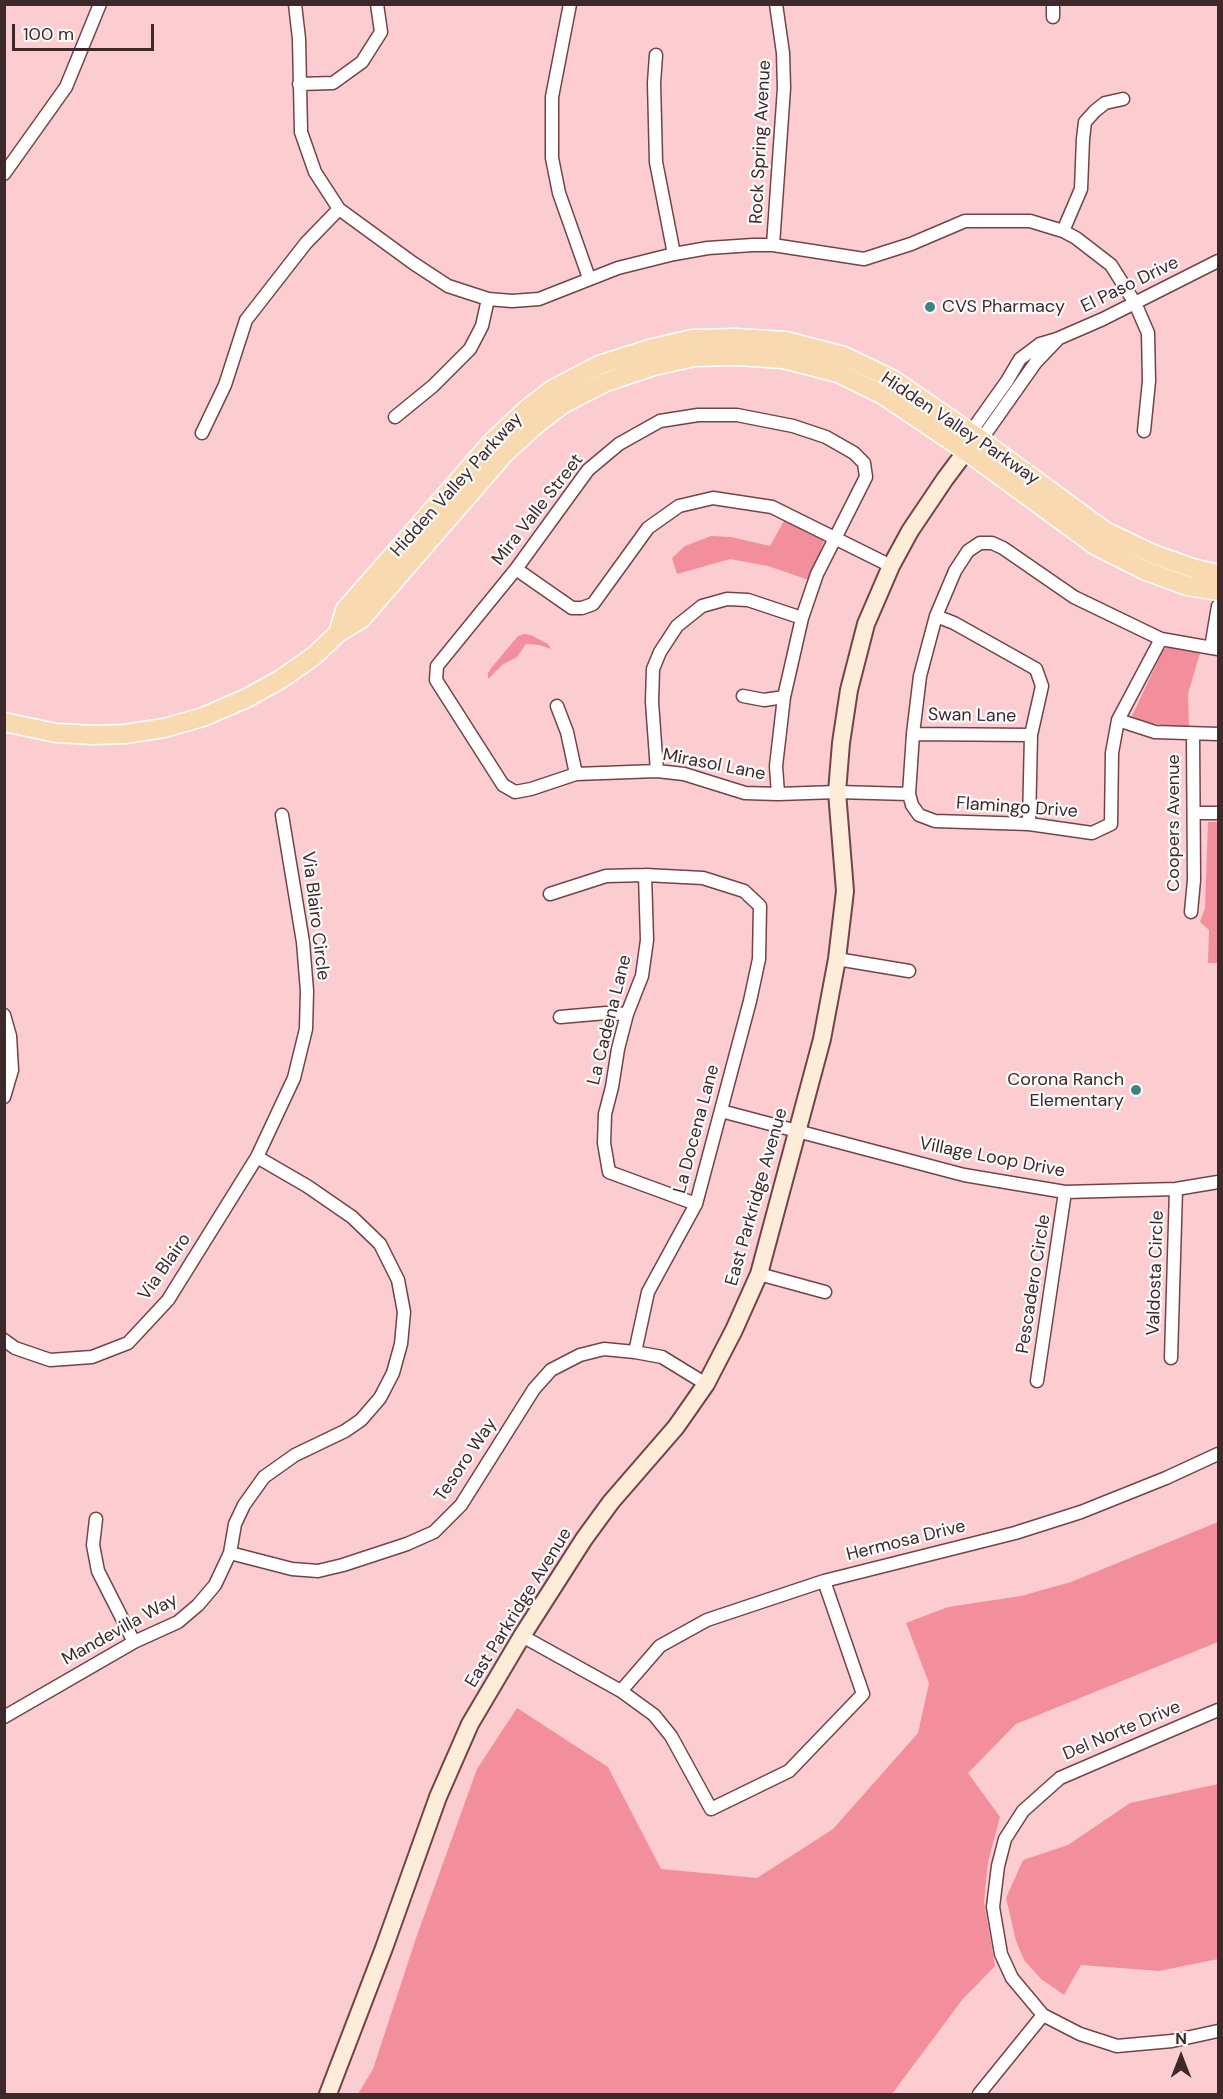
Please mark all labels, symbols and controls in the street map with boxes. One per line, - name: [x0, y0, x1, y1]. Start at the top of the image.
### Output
- scale bar: [15, 12, 158, 50]
- text: 100 m: [23, 22, 74, 46]
- street label: Rock Spring Avenue: [746, 60, 776, 224]
- street label: El Paso Drive: [1078, 252, 1182, 318]
- place label: CVS Pharmacy: [942, 296, 1065, 318]
- marker: CVS Pharmacy: [923, 300, 937, 314]
- street label: Hidden Valley Parkway: [877, 368, 1043, 490]
- street label: Hidden Valley Parkway: [387, 408, 527, 562]
- street label: Mira Valle Street: [488, 450, 588, 570]
- street label: Swan Lane: [928, 704, 1016, 728]
- street label: Mirasol Lane: [661, 744, 767, 786]
- street label: Coopers Avenue: [1163, 754, 1185, 892]
- street label: Flamingo Drive: [955, 793, 1079, 823]
- street label: Via Blairo Circle: [296, 850, 334, 982]
- street label: La Cadena Lane: [583, 953, 637, 1087]
- street label: La Docena Lane: [669, 1062, 725, 1196]
- place label: Corona Ranch Elementary: [1007, 1069, 1124, 1112]
- marker: Corona Ranch Elementary: [1129, 1083, 1143, 1097]
- street label: East Parkridge Avenue: [721, 1106, 793, 1288]
- street label: Village Loop Drive: [917, 1133, 1067, 1183]
- street label: Valdosta Circle: [1143, 1210, 1169, 1336]
- street label: Pescadero Circle: [1012, 1213, 1056, 1355]
- street label: Via Blairo: [134, 1229, 196, 1305]
- street label: Tesoro Way: [430, 1414, 502, 1506]
- street label: Hermosa Drive: [844, 1516, 968, 1566]
- street label: East Parkridge Avenue: [461, 1524, 577, 1692]
- street label: Mandevilla Way: [58, 1589, 182, 1671]
- street label: Del Norte Drive: [1060, 1697, 1184, 1765]
- north arrow: [1151, 2027, 1211, 2087]
- text: N: [1175, 2028, 1187, 2049]

